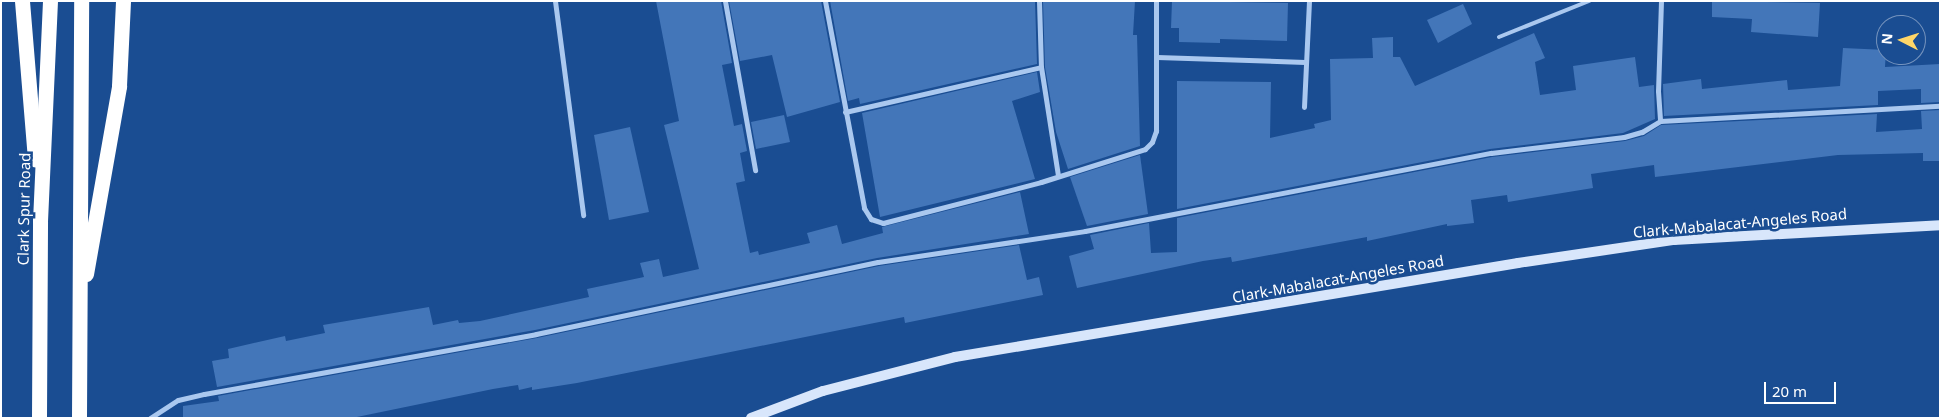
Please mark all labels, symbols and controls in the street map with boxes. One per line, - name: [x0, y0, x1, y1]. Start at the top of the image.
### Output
- north arrow: [1876, 15, 1926, 65]
- text: N: [1877, 32, 1897, 45]
- street label: Clark Spur Road: [14, 152, 34, 266]
- street label: Clark-Mabalacat-Angeles Road: [1632, 205, 1848, 241]
- street label: Clark-Mabalacat-Angeles Road: [1231, 252, 1445, 306]
- scale bar: [1766, 372, 1838, 404]
- text: 20 m: [1772, 381, 1807, 401]

